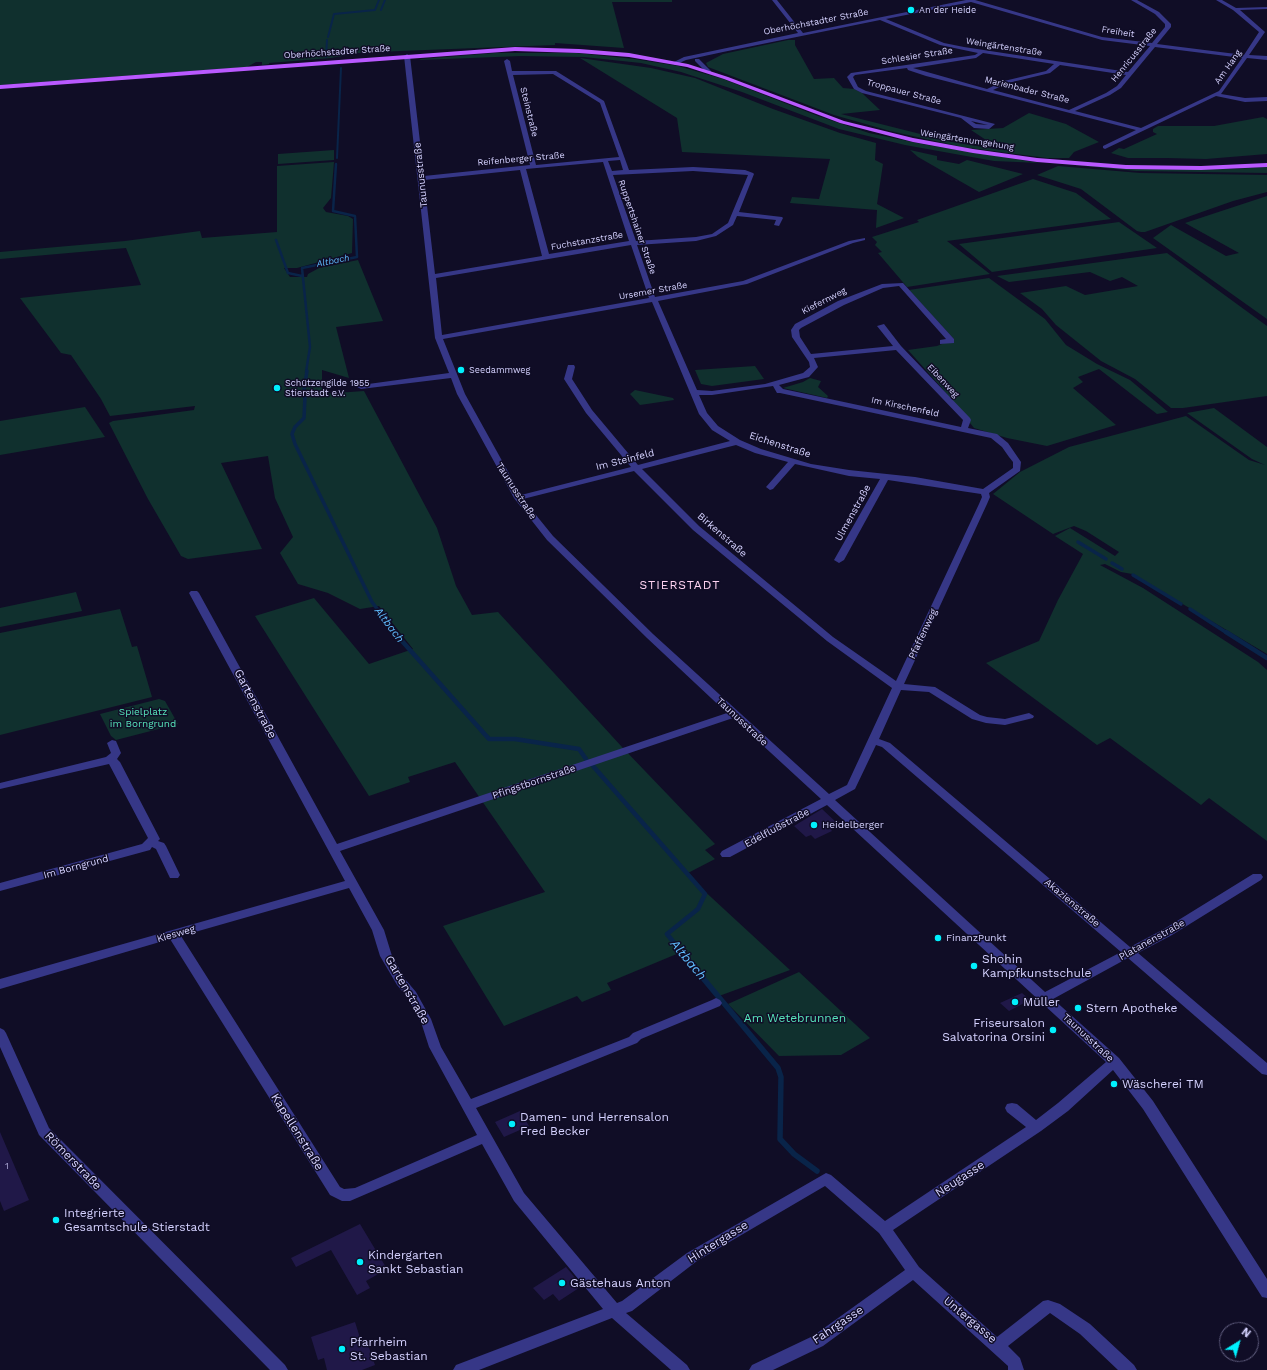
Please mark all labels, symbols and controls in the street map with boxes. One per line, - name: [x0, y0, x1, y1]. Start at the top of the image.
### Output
- marker: An der Heide: [906, 5, 916, 15]
- place label: An der Heide: [919, 5, 976, 15]
- street label: Oberhöchstadter Straße: [763, 7, 869, 37]
- street label: Freiheit: [1101, 24, 1135, 40]
- street label: Henricusstraße: [1109, 26, 1159, 84]
- street label: Weingärtenstraße: [965, 36, 1043, 58]
- street label: Oberhöchstadter Straße: [283, 43, 391, 61]
- street label: Schlesier Straße: [880, 45, 954, 67]
- street label: Am Hang: [1212, 48, 1244, 86]
- street label: Marienbader Straße: [984, 74, 1070, 106]
- street label: Troppauer Straße: [866, 77, 942, 107]
- street label: Steinstraße: [518, 86, 540, 138]
- street label: Weingärtenumgehung: [919, 127, 1015, 153]
- street label: Taunusstraße: [412, 142, 430, 208]
- street label: Reifenberger Straße: [477, 150, 565, 168]
- street label: Ruppertshainer Straße: [616, 178, 658, 276]
- street label: Fuchstanzstraße: [550, 229, 624, 253]
- water label: Altbach: [316, 253, 350, 269]
- street label: Ursemer Straße: [618, 280, 688, 302]
- street label: Kiefernweg: [800, 285, 848, 317]
- street label: Eibenweg: [925, 362, 961, 400]
- marker: Seedammweg: [456, 365, 466, 375]
- place label: Seedammweg: [469, 365, 530, 375]
- place label: Schützengilde 1955 Stierstadt e.V.: [285, 378, 370, 399]
- marker: Schützengilde 1955 Stierstadt e.V.: [272, 383, 282, 393]
- street label: Im Kirschenfeld: [870, 395, 940, 419]
- street label: Eichenstraße: [748, 429, 812, 461]
- street label: Im Steinfeld: [594, 447, 656, 473]
- street label: Taunusstraße: [493, 460, 539, 522]
- street label: Ulmenstraße: [833, 483, 873, 543]
- street label: Birkenstraße: [695, 510, 749, 560]
- district label: STIERSTADT: [640, 578, 720, 592]
- water label: Altbach: [371, 605, 407, 645]
- street label: Pfaffenweg: [906, 607, 940, 661]
- street label: Gartenstraße: [231, 667, 279, 741]
- street label: Taunusstraße: [714, 695, 770, 749]
- park label: Spielplatz im Borngrund: [110, 706, 176, 730]
- street label: Pfingstbornstraße: [491, 762, 577, 802]
- street label: Edelflußstraße: [743, 806, 811, 850]
- place label: Heidelberger: [822, 819, 884, 831]
- marker: Heidelberger: [809, 820, 819, 830]
- street label: Im Borngrund: [42, 853, 110, 881]
- street label: Akazienstraße: [1042, 876, 1102, 930]
- street label: Platanenstraße: [1117, 917, 1187, 963]
- street label: Kiesweg: [155, 923, 197, 945]
- place label: FinanzPunkt: [946, 932, 1006, 944]
- marker: FinanzPunkt: [933, 933, 943, 943]
- water label: Altbach: [667, 937, 709, 983]
- place label: Shohin Kampfkunstschule: [982, 952, 1092, 980]
- street label: Gartenstraße: [382, 953, 432, 1027]
- marker: Shohin Kampfkunstschule: [969, 961, 979, 971]
- place label: Müller: [1023, 995, 1060, 1009]
- marker: Müller: [1010, 997, 1020, 1007]
- place label: Stern Apotheke: [1086, 1001, 1177, 1015]
- marker: Stern Apotheke: [1073, 1003, 1083, 1013]
- park label: Am Wetebrunnen: [744, 1011, 846, 1025]
- street label: Taunusstraße: [1060, 1011, 1116, 1065]
- place label: Friseursalon Salvatorina Orsini: [942, 1016, 1045, 1044]
- marker: Friseursalon Salvatorina Orsini: [1048, 1025, 1058, 1035]
- place label: Wäscherei TM: [1122, 1077, 1204, 1091]
- marker: Wäscherei TM: [1109, 1079, 1119, 1089]
- street label: Kapellenstraße: [268, 1091, 326, 1173]
- place label: Damen- und Herrensalon Fred Becker: [520, 1110, 669, 1138]
- marker: Damen- und Herrensalon Fred Becker: [507, 1119, 517, 1129]
- street label: Römerstraße: [42, 1129, 104, 1193]
- street label: Neugasse: [933, 1158, 987, 1200]
- house number: 1: [5, 1160, 9, 1172]
- place label: Integrierte Gesamtschule Stierstadt: [64, 1206, 210, 1234]
- marker: Integrierte Gesamtschule Stierstadt: [51, 1215, 61, 1225]
- street label: Hintergasse: [685, 1218, 751, 1266]
- place label: Kindergarten Sankt Sebastian: [368, 1248, 463, 1276]
- marker: Kindergarten Sankt Sebastian: [355, 1257, 365, 1267]
- place label: Gästehaus Anton: [570, 1276, 671, 1290]
- marker: Gästehaus Anton: [557, 1278, 567, 1288]
- street label: Untergasse: [940, 1294, 1000, 1346]
- street label: Fahrgasse: [810, 1303, 866, 1347]
- north arrow: [1219, 1322, 1259, 1362]
- text: N: [1239, 1325, 1253, 1340]
- place label: Pfarrheim St. Sebastian: [350, 1335, 428, 1363]
- marker: Pfarrheim St. Sebastian: [337, 1344, 347, 1354]

